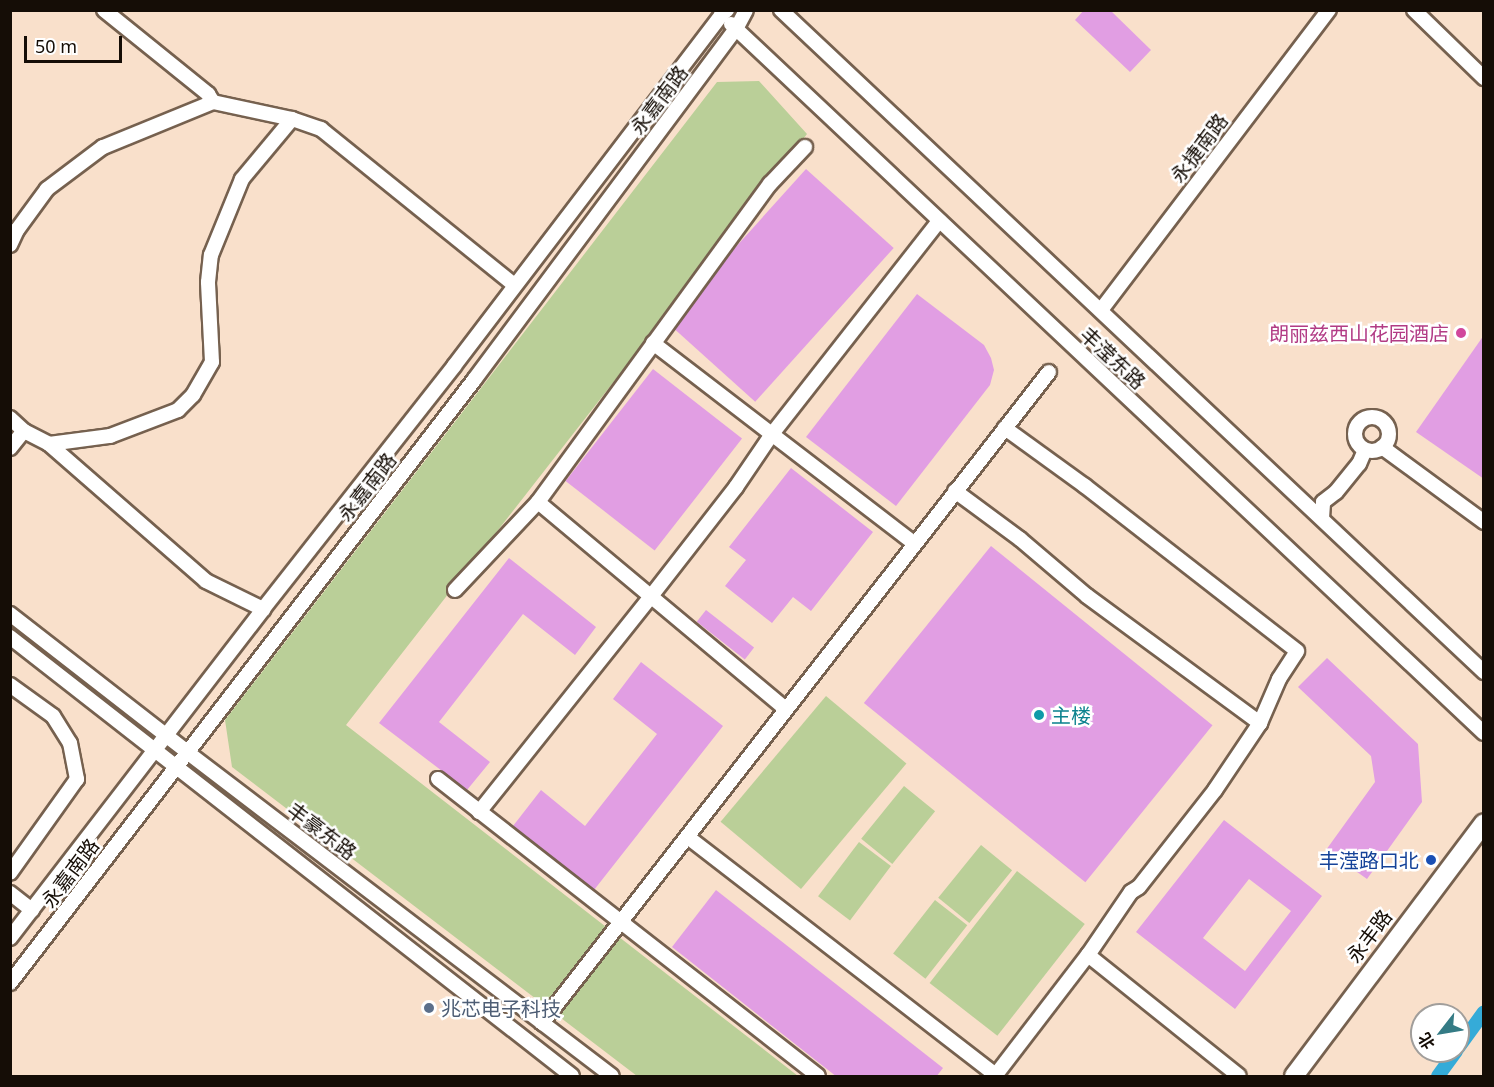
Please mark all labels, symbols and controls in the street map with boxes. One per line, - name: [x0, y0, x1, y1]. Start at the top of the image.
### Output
- scale bar: [27, 24, 124, 62]
- text: 50 m: [35, 34, 77, 58]
- street label: 永嘉南路: [625, 61, 693, 139]
- street label: 永捷南路: [1165, 109, 1233, 187]
- place label: 朗丽兹西山花园酒店: [1269, 321, 1449, 345]
- street label: 丰滢东路: [1076, 322, 1150, 394]
- marker: 朗丽兹西山花园酒店: [1454, 326, 1468, 340]
- street label: 永嘉南路: [333, 448, 401, 526]
- place label: 主楼: [1051, 703, 1091, 727]
- marker: 主楼: [1032, 708, 1046, 722]
- street label: 丰豪东路: [283, 797, 361, 865]
- street label: 永嘉南路: [36, 834, 104, 912]
- place label: 丰滢路口北: [1319, 848, 1419, 872]
- marker: 丰滢路口北: [1424, 853, 1438, 867]
- street label: 永丰路: [1341, 905, 1397, 967]
- place label: 兆芯电子科技: [441, 996, 561, 1020]
- marker: 兆芯电子科技: [422, 1001, 436, 1015]
- north arrow: [1410, 1003, 1470, 1063]
- text: 北: [1413, 1029, 1440, 1054]

